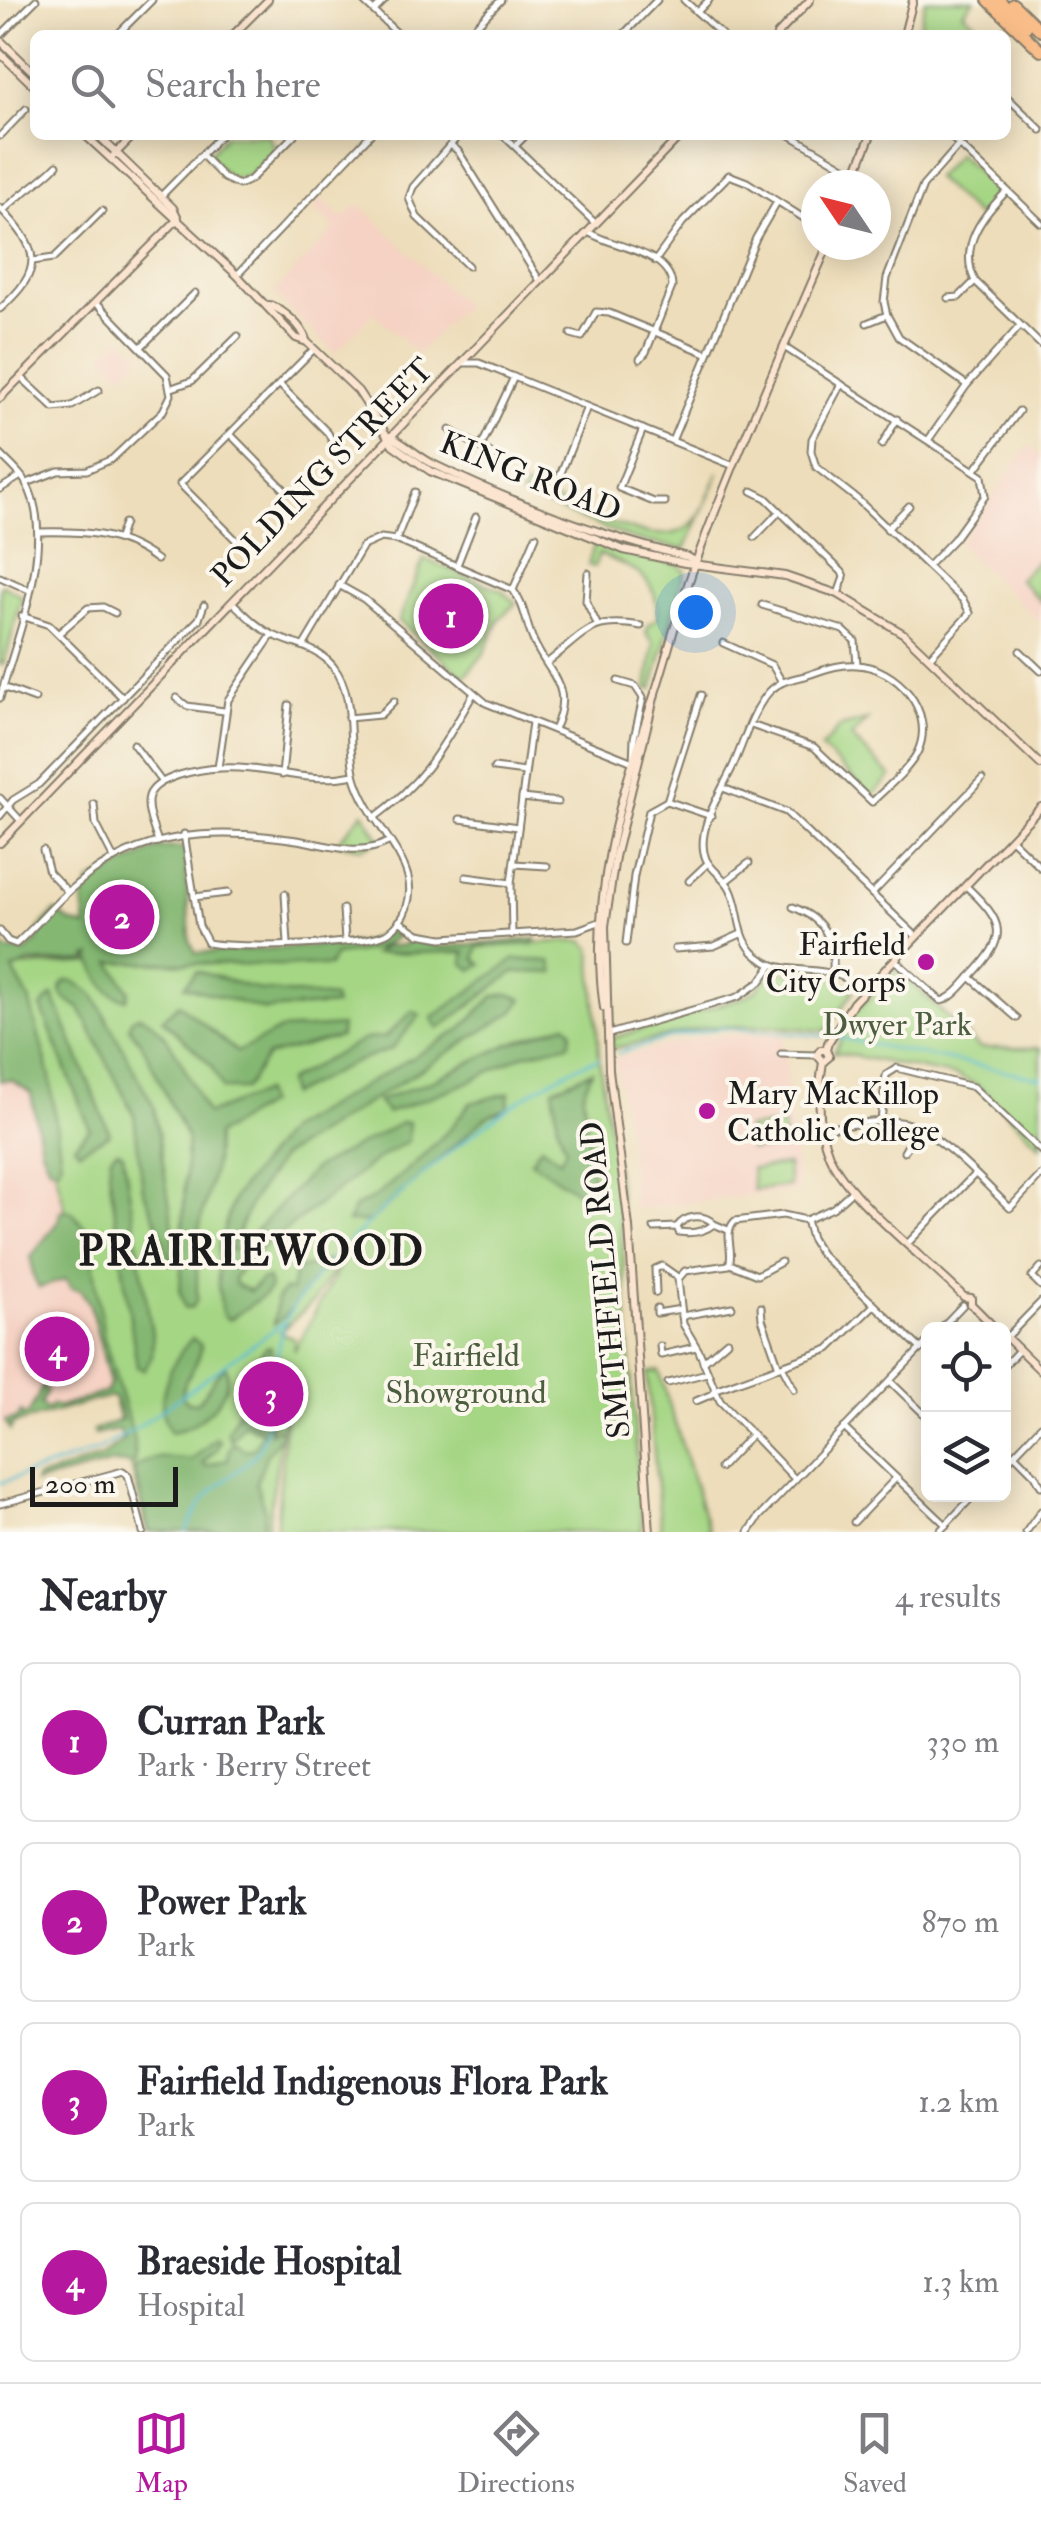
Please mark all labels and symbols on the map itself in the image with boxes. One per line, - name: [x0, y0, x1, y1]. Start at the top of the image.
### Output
- north arrow: [801, 170, 891, 260]
- street label: POLDING STREET: [203, 350, 442, 595]
- street label: KING ROAD: [434, 423, 627, 531]
- pin: 1: [418, 578, 484, 654]
- your location: [670, 587, 721, 638]
- pin: 2: [90, 880, 154, 954]
- place label: Fairfield City Corps: [765, 925, 906, 1002]
- marker: Fairfield City Corps: [915, 951, 937, 973]
- park label: Dwyer Park: [822, 1005, 972, 1045]
- place label: Mary MacKillop Catholic College: [727, 1074, 940, 1151]
- marker: Mary MacKillop Catholic College: [696, 1100, 718, 1122]
- street label: SMITHFIELD ROAD: [572, 1120, 640, 1440]
- district label: PRAIRIEWOOD: [79, 1226, 425, 1278]
- pin: 4: [24, 1312, 90, 1386]
- park label: Fairfield Showground: [386, 1336, 547, 1413]
- pin: 3: [238, 1356, 304, 1432]
- scale bar: [30, 1462, 178, 1506]

